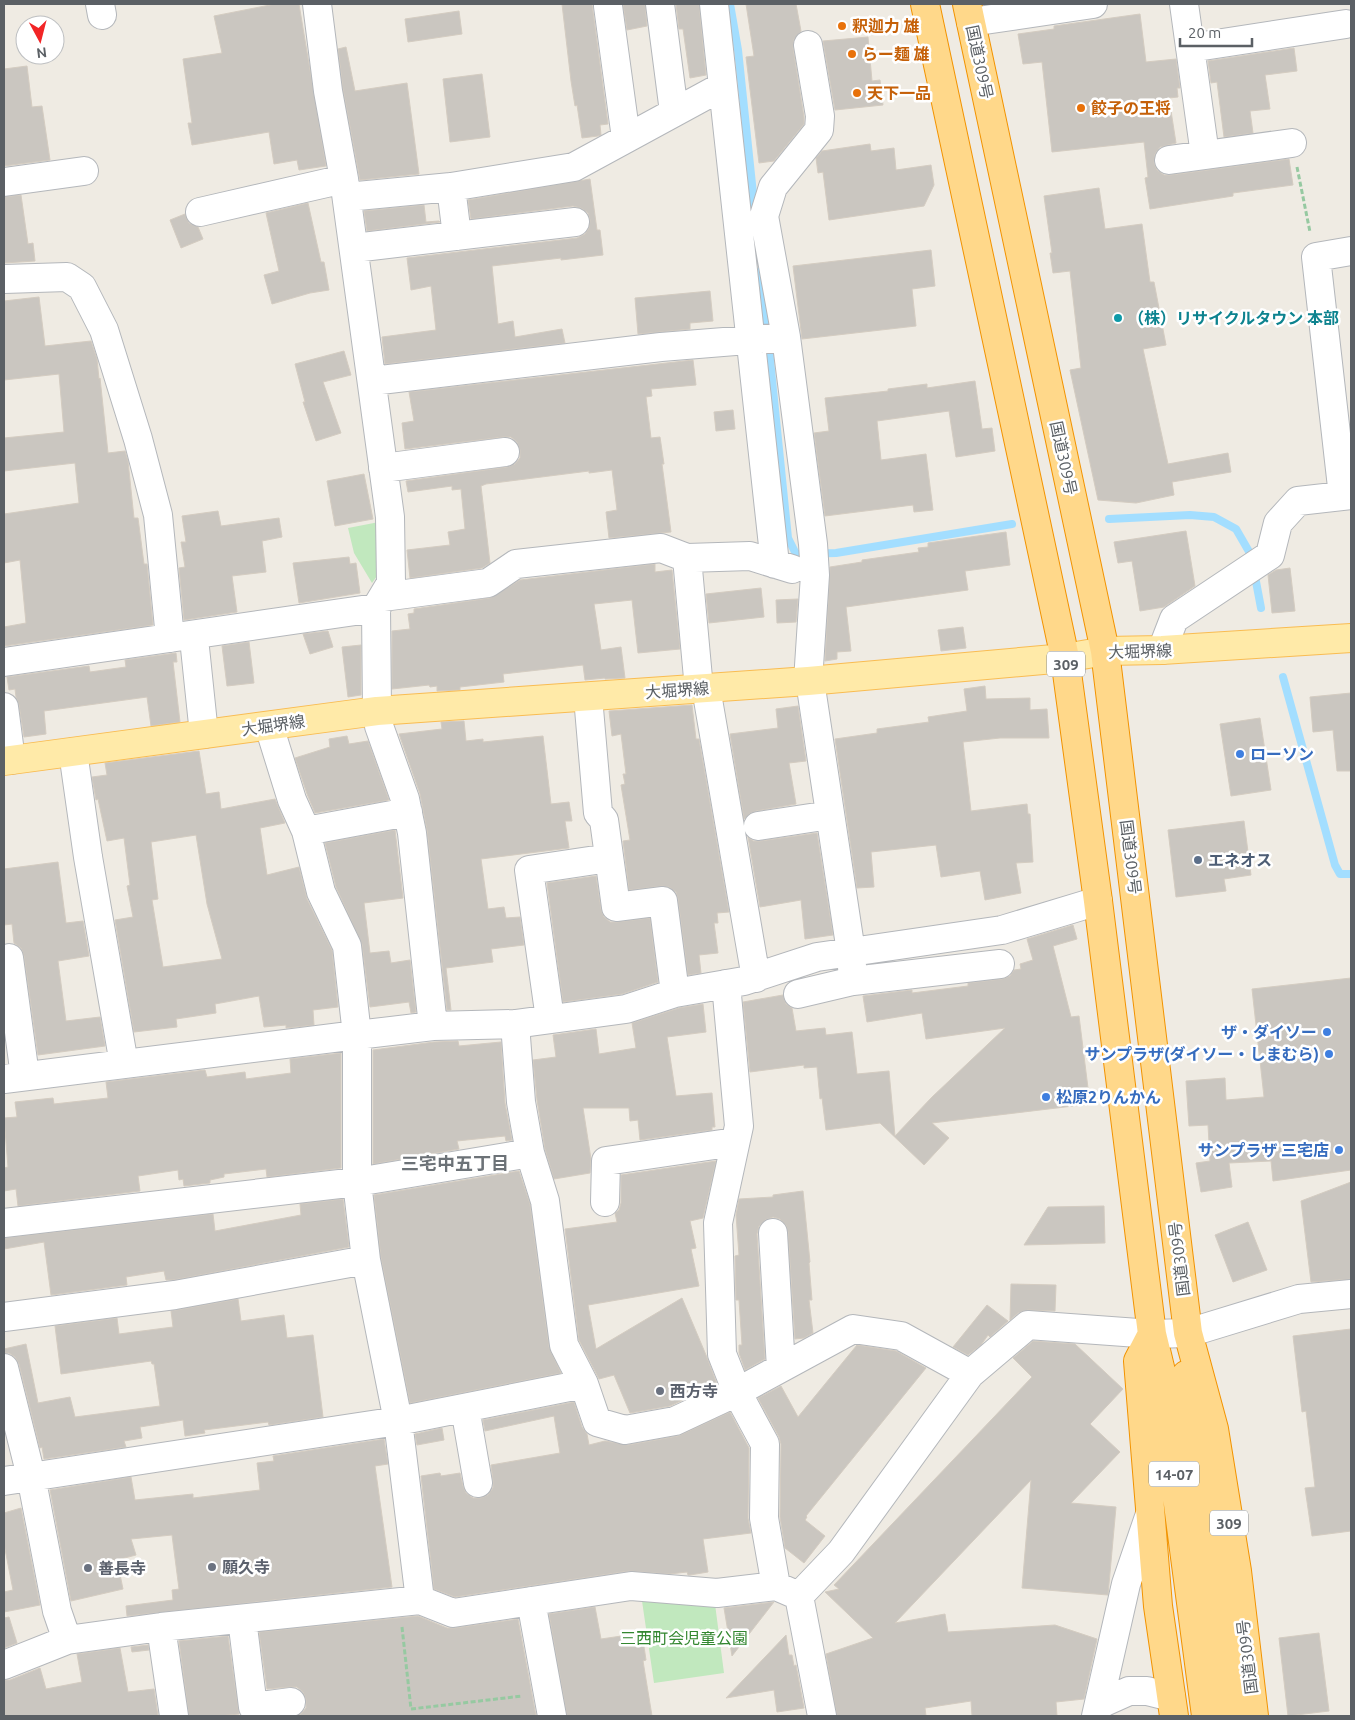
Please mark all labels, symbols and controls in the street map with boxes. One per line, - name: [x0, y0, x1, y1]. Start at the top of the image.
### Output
- north arrow: [15, 15, 65, 65]
- scale bar: [1180, 15, 1252, 47]
- place label: 釈迦力 雄: [852, 17, 920, 35]
- marker: 釈迦力 雄: [836, 20, 848, 32]
- street label: 国道309号: [963, 23, 997, 101]
- text: 20 m: [1188, 24, 1221, 41]
- text: N: [35, 44, 48, 61]
- place label: らー麺 雄: [862, 45, 930, 63]
- marker: らー麺 雄: [846, 48, 858, 60]
- place label: 天下一品: [867, 84, 931, 102]
- marker: 天下一品: [851, 87, 863, 99]
- place label: 餃子の王将: [1091, 99, 1171, 117]
- marker: 餃子の王将: [1075, 102, 1087, 114]
- place label: （株）リサイクルタウン 本部: [1128, 309, 1339, 327]
- marker: （株）リサイクルタウン 本部: [1112, 312, 1124, 324]
- street label: 国道309号: [1047, 419, 1081, 497]
- street label: 大堀堺線: [1108, 641, 1172, 661]
- road number: 309: [1047, 652, 1085, 676]
- street label: 大堀堺線: [644, 679, 710, 701]
- street label: 大堀堺線: [240, 712, 306, 738]
- place label: ローソン: [1250, 745, 1314, 763]
- marker: ローソン: [1234, 748, 1246, 760]
- street label: 国道309号: [1117, 819, 1145, 895]
- place label: エネオス: [1208, 851, 1272, 869]
- marker: エネオス: [1192, 854, 1204, 866]
- place label: ザ・ダイソー: [1221, 1023, 1317, 1041]
- marker: ザ・ダイソー: [1321, 1026, 1333, 1038]
- place label: サンプラザ(ダイソー・しまむら): [1084, 1045, 1319, 1064]
- marker: サンプラザ(ダイソー・しまむら): [1323, 1048, 1335, 1060]
- place label: 松原2りんかん: [1056, 1088, 1161, 1106]
- marker: 松原2りんかん: [1040, 1091, 1052, 1103]
- place label: サンプラザ 三宅店: [1198, 1141, 1329, 1159]
- marker: サンプラザ 三宅店: [1333, 1144, 1345, 1156]
- district label: 三宅中五丁目: [401, 1153, 509, 1173]
- street label: 国道309号: [1165, 1221, 1193, 1297]
- place label: 西方寺: [670, 1382, 718, 1400]
- marker: 西方寺: [654, 1385, 666, 1397]
- road number: 14-07: [1149, 1462, 1199, 1486]
- road number: 309: [1210, 1510, 1248, 1536]
- place label: 願久寺: [222, 1558, 270, 1576]
- place label: 善長寺: [98, 1559, 146, 1577]
- marker: 願久寺: [206, 1561, 218, 1573]
- marker: 善長寺: [82, 1562, 94, 1574]
- street label: 国道309号: [1233, 1619, 1261, 1695]
- park label: 三西町会児童公園: [620, 1629, 748, 1647]

